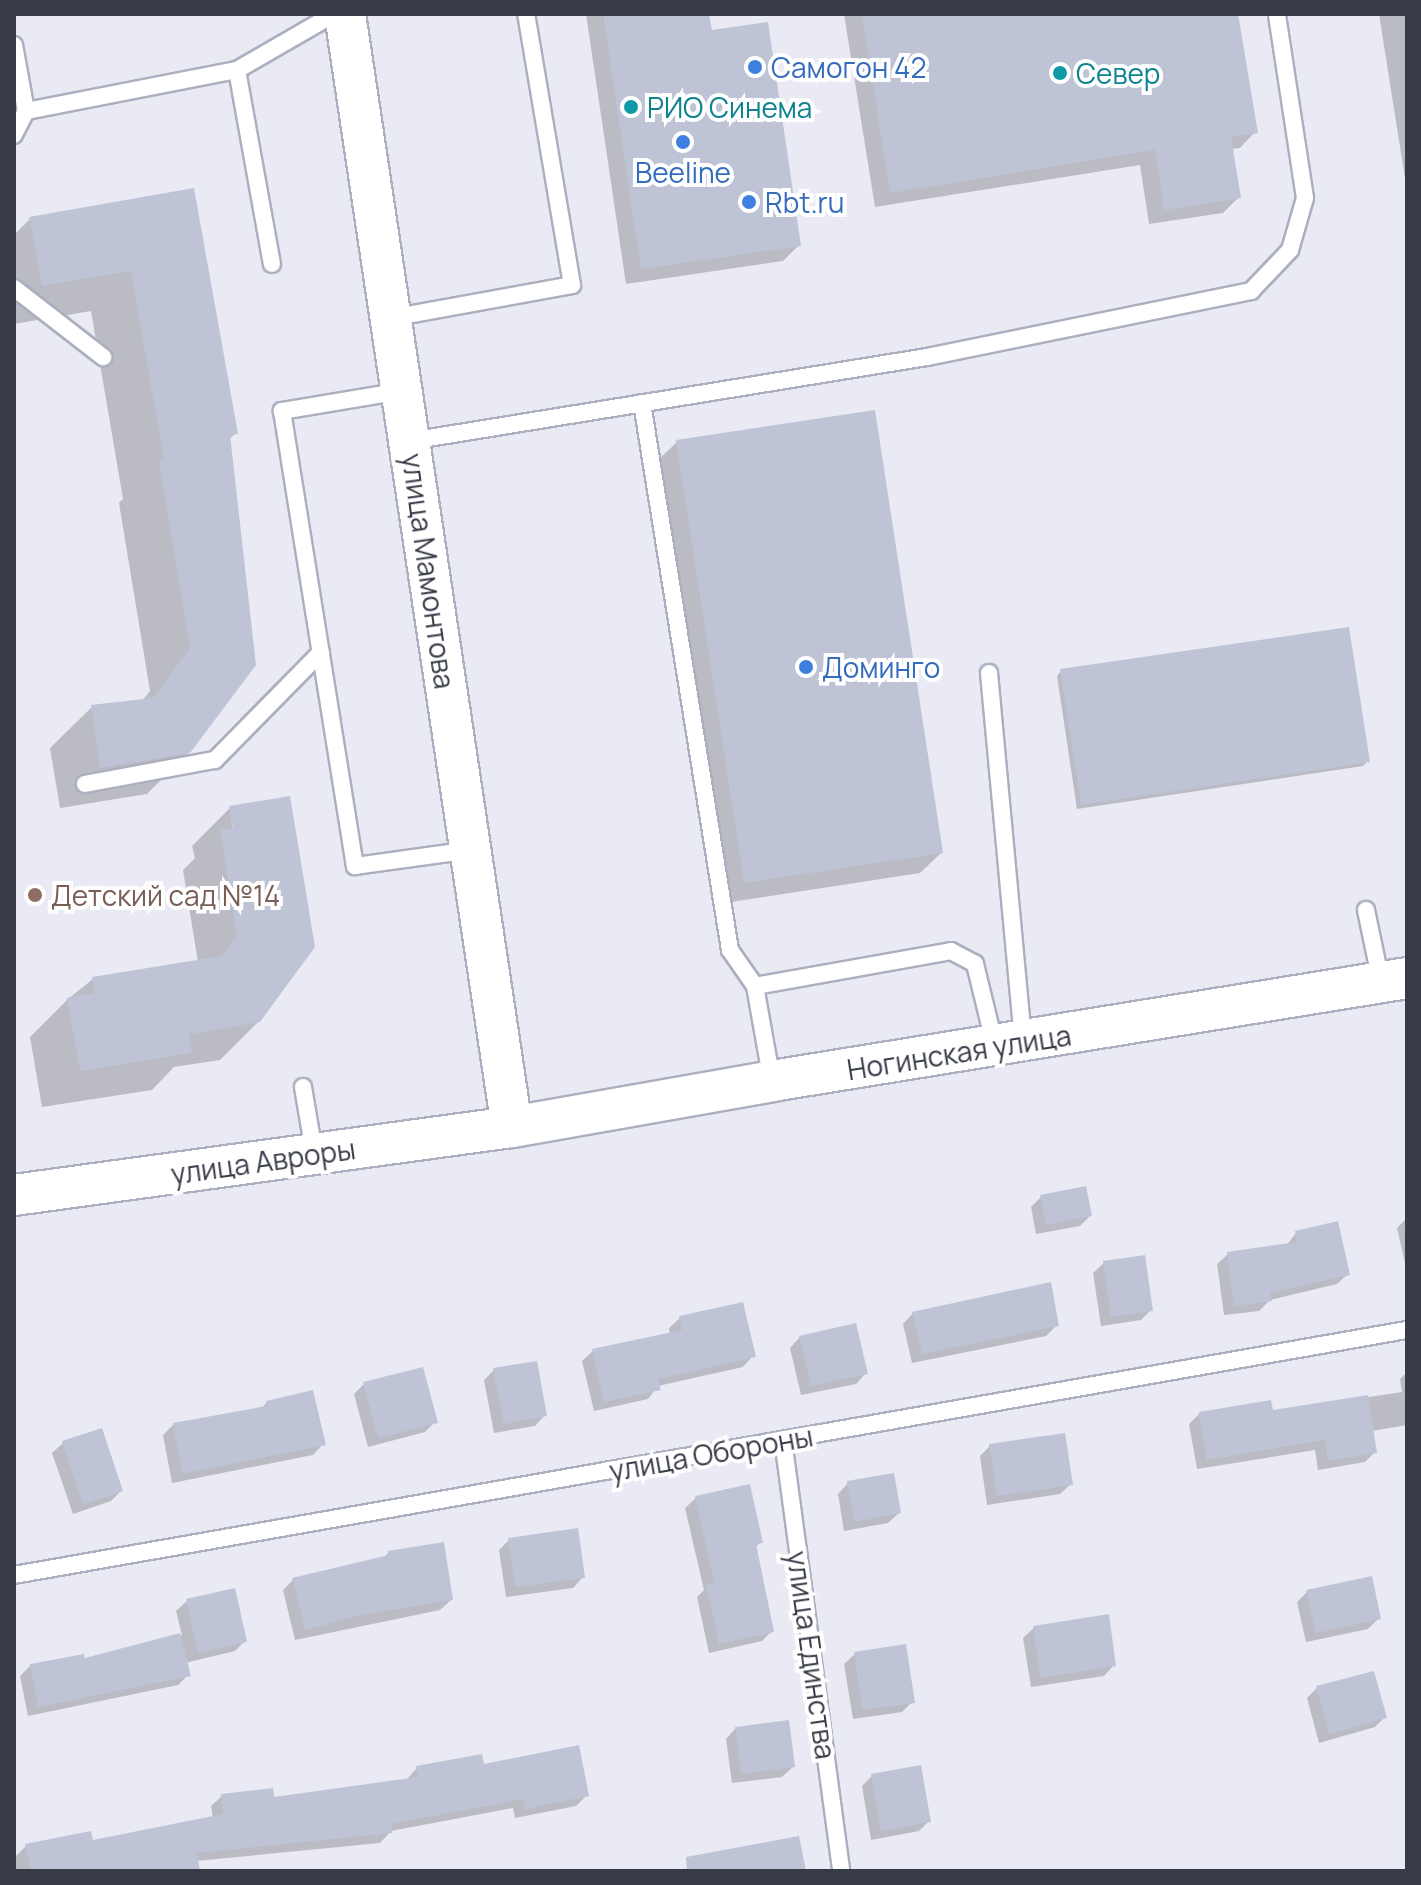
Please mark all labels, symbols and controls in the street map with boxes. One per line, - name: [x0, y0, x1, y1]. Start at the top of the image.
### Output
- place label: Самогон 42: [771, 50, 926, 84]
- place label: Север: [1076, 56, 1160, 90]
- marker: Самогон 42: [746, 58, 764, 76]
- marker: Север: [1051, 64, 1069, 82]
- place label: РИО Синема: [647, 90, 812, 124]
- marker: РИО Синема: [622, 98, 640, 116]
- marker: Beeline: [674, 133, 692, 151]
- place label: Beeline: [635, 155, 731, 189]
- place label: Rbt.ru: [765, 185, 844, 219]
- marker: Rbt.ru: [740, 193, 758, 211]
- street label: улица Мамонтова: [396, 451, 462, 691]
- place label: Доминго: [822, 650, 940, 684]
- marker: Доминго: [797, 658, 815, 676]
- place label: Детский сад №14: [51, 878, 280, 912]
- marker: Детский сад №14: [26, 886, 44, 904]
- street label: Ногинская улица: [845, 1018, 1073, 1086]
- street label: улица Авроры: [169, 1131, 357, 1191]
- street label: улица Обороны: [607, 1419, 815, 1487]
- street label: улица Единства: [781, 1549, 843, 1761]

